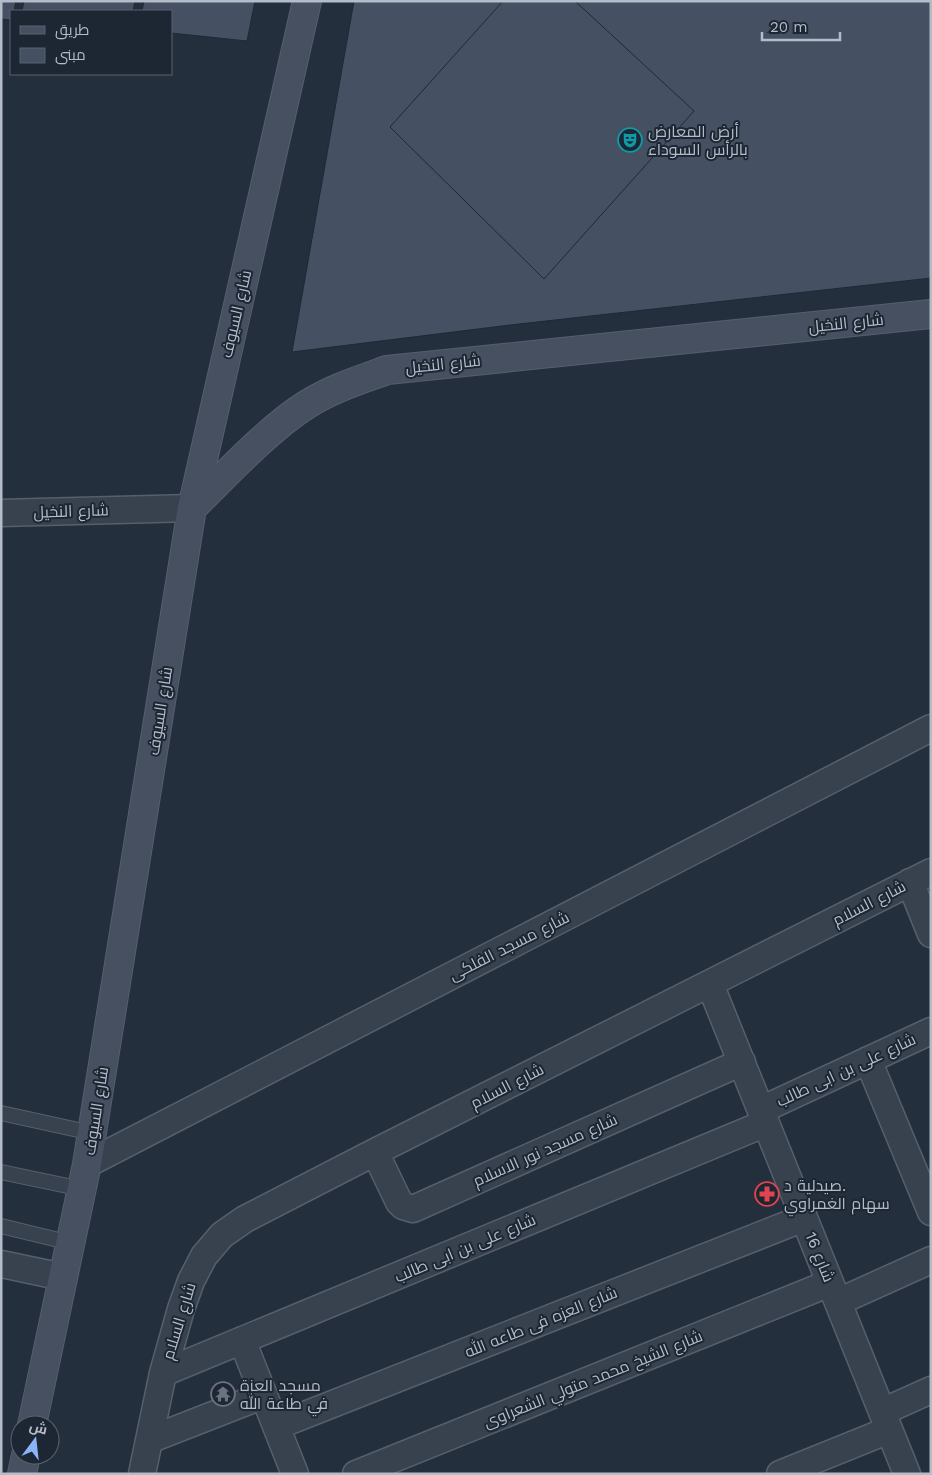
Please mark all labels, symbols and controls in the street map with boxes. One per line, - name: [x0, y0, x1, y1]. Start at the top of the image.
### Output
- legend: [10, 10, 172, 75]
- scale bar: [762, 10, 840, 42]
- text: 20 m: [770, 18, 808, 36]
- text: طريق: [55, 21, 89, 40]
- text: مبنى: [55, 46, 86, 65]
- place label: أرض المعارض بالرأس السوداء: [648, 122, 748, 160]
- theatre icon: أرض المعارض بالرأس السوداء: [617, 127, 643, 153]
- street label: شارع السيوف: [217, 268, 257, 360]
- street label: شارع النخيل: [808, 310, 885, 338]
- street label: شارع النخيل: [405, 351, 482, 379]
- street label: شارع النخيل: [33, 500, 109, 524]
- street label: شارع السيوف: [144, 665, 178, 757]
- street label: شارع السلام: [829, 876, 910, 931]
- street label: شارع مسجد الفلكى: [446, 907, 573, 986]
- street label: شارع على بن ابى طالب: [773, 1029, 919, 1112]
- street label: شارع السلام: [467, 1059, 548, 1114]
- street label: شارع السيوف: [80, 1065, 114, 1157]
- street label: شارع مسجد نور الاسلام: [470, 1110, 621, 1192]
- place label: صيدلية د. سهام الغمراوي: [784, 1176, 890, 1217]
- pharmacy icon: صيدلية د. سهام الغمراوي: [754, 1181, 780, 1207]
- street label: شارع على بن ابى طالب: [392, 1210, 539, 1288]
- street label: شارع 16: [800, 1229, 839, 1286]
- street label: شارع السلام: [158, 1280, 202, 1362]
- street label: شارع العزه فى طاعه الله: [461, 1282, 621, 1363]
- street label: شارع الشيخ محمد متولي الشعراوى: [481, 1326, 707, 1435]
- place label: مسجد العزة في طاعة الله: [240, 1376, 328, 1417]
- temple icon: مسجد العزة في طاعة الله: [210, 1381, 236, 1407]
- north arrow: [10, 1415, 60, 1465]
- text: ش: [27, 1417, 49, 1438]

